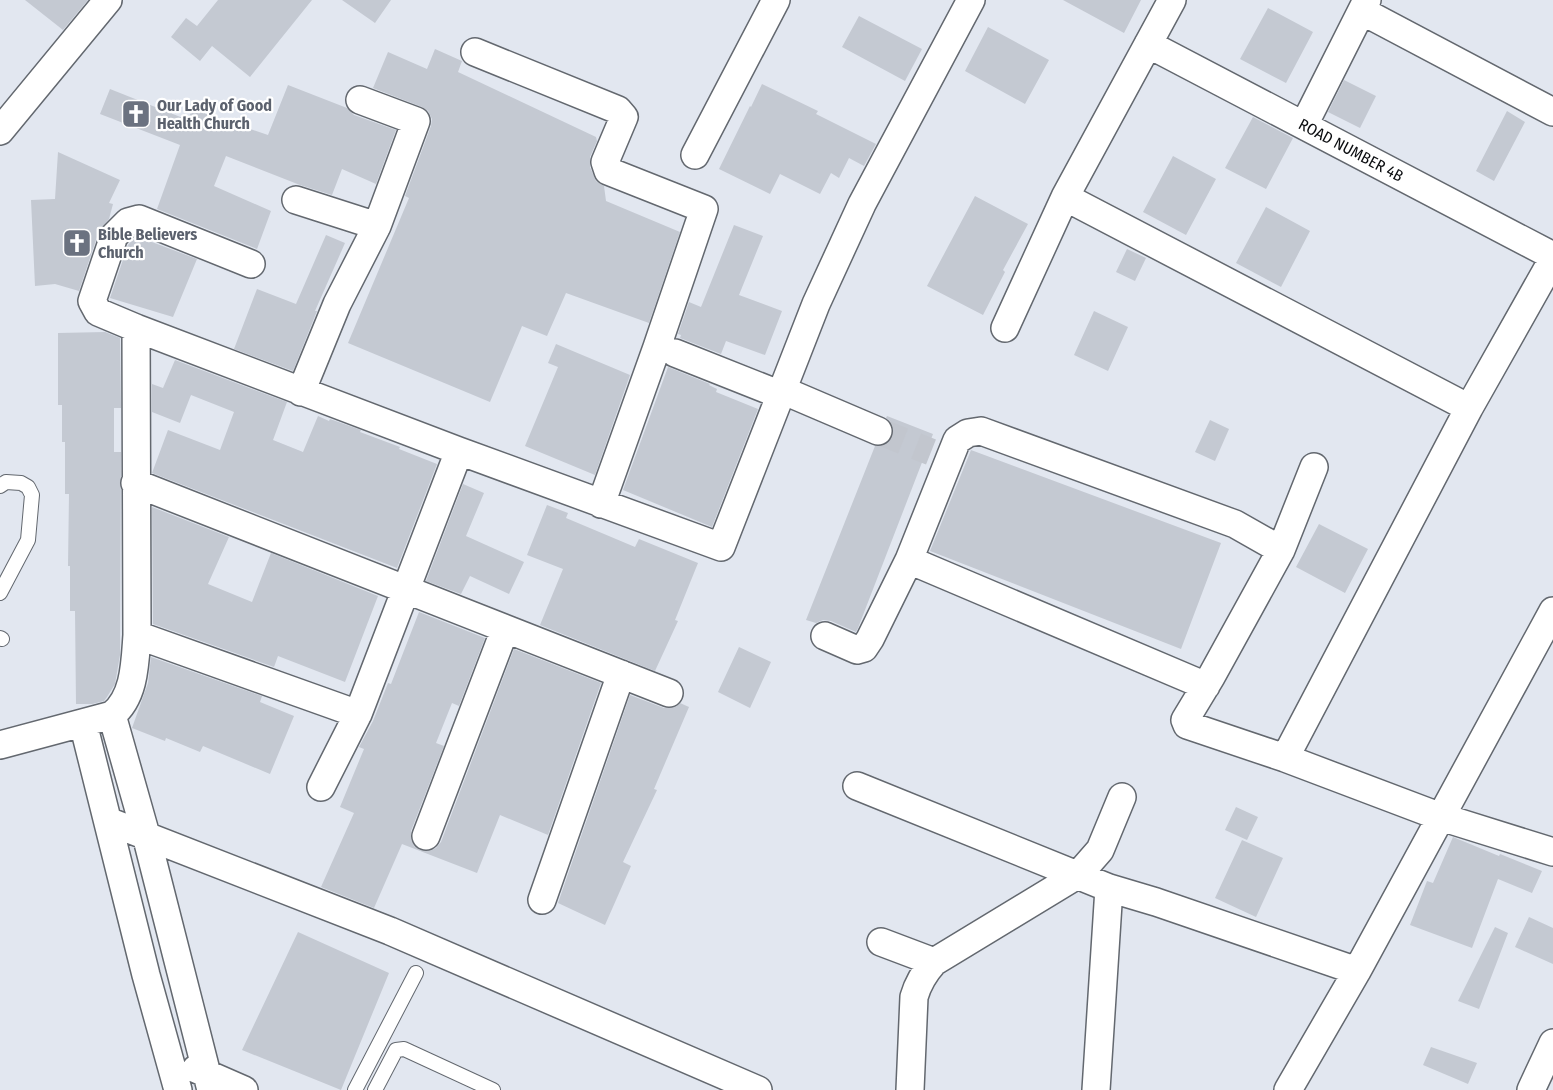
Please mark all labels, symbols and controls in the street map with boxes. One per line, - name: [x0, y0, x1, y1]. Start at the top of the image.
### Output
- place label: Our Lady of Good Health Church: [157, 96, 272, 133]
- church icon: Our Lady of Good Health Church: [120, 98, 152, 130]
- street label: ROAD NUMBER 4B: [1295, 114, 1407, 186]
- place label: Bible Believers Church: [98, 225, 197, 262]
- church icon: Bible Believers Church: [61, 227, 93, 259]

